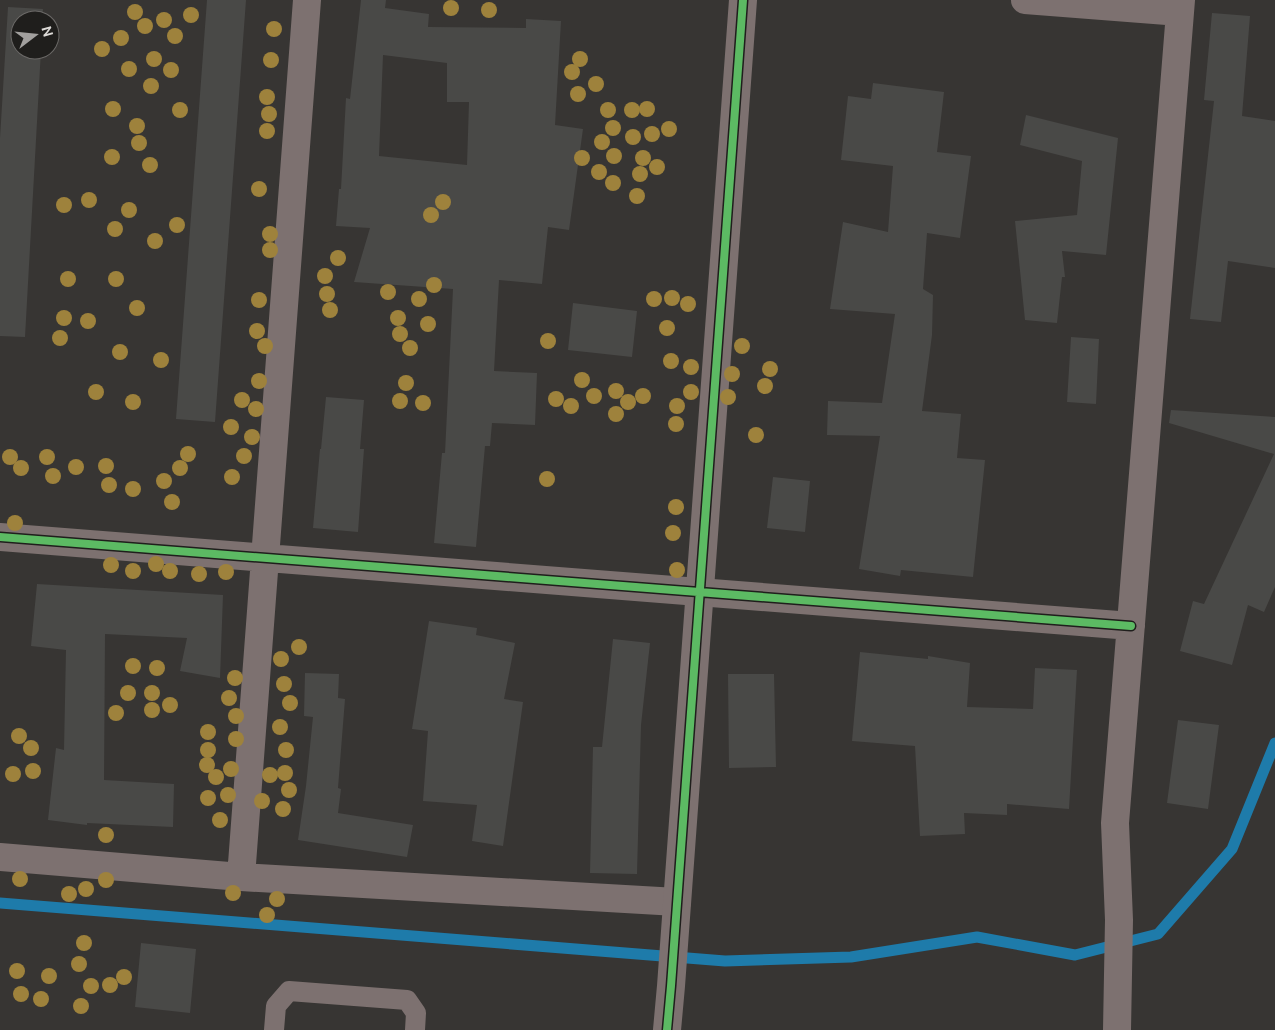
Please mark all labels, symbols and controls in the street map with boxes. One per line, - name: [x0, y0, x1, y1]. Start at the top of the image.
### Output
- north arrow: [10, 10, 60, 60]
- text: N: [38, 24, 57, 39]

